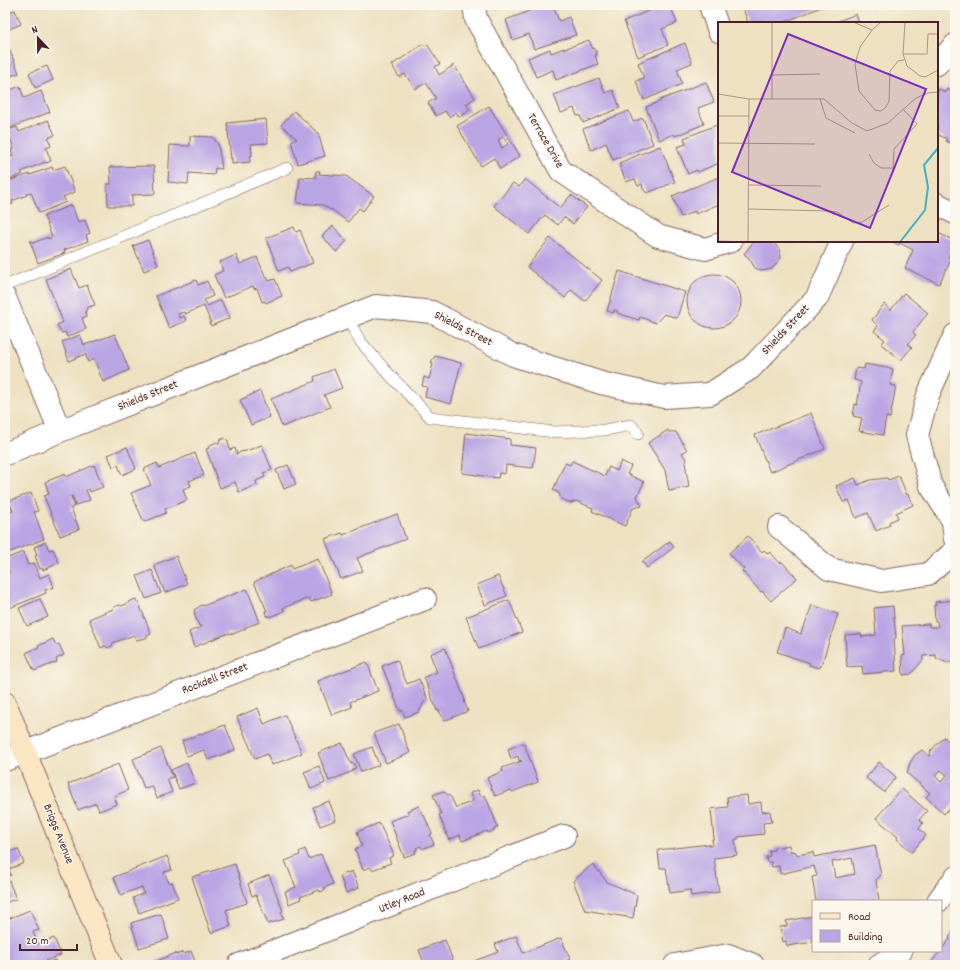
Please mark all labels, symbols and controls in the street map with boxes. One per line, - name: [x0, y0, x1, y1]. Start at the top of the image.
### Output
- north arrow: [18, 18, 58, 58]
- text: N: [29, 22, 41, 39]
- inset map: [718, 22, 938, 242]
- street label: Terrace Drive: [522, 111, 568, 171]
- street label: Shields Street: [758, 300, 814, 359]
- street label: Shields Street: [431, 307, 496, 351]
- street label: Shields Street: [115, 376, 181, 416]
- street label: Rockdell Street: [180, 658, 251, 699]
- street label: Briggs Avenue: [38, 801, 78, 867]
- street label: Utley Road: [376, 884, 428, 918]
- legend: [812, 900, 942, 952]
- text: Road: [848, 909, 870, 926]
- scale bar: [20, 926, 77, 952]
- text: Building: [848, 929, 883, 946]
- text: 20 m: [26, 933, 49, 950]

